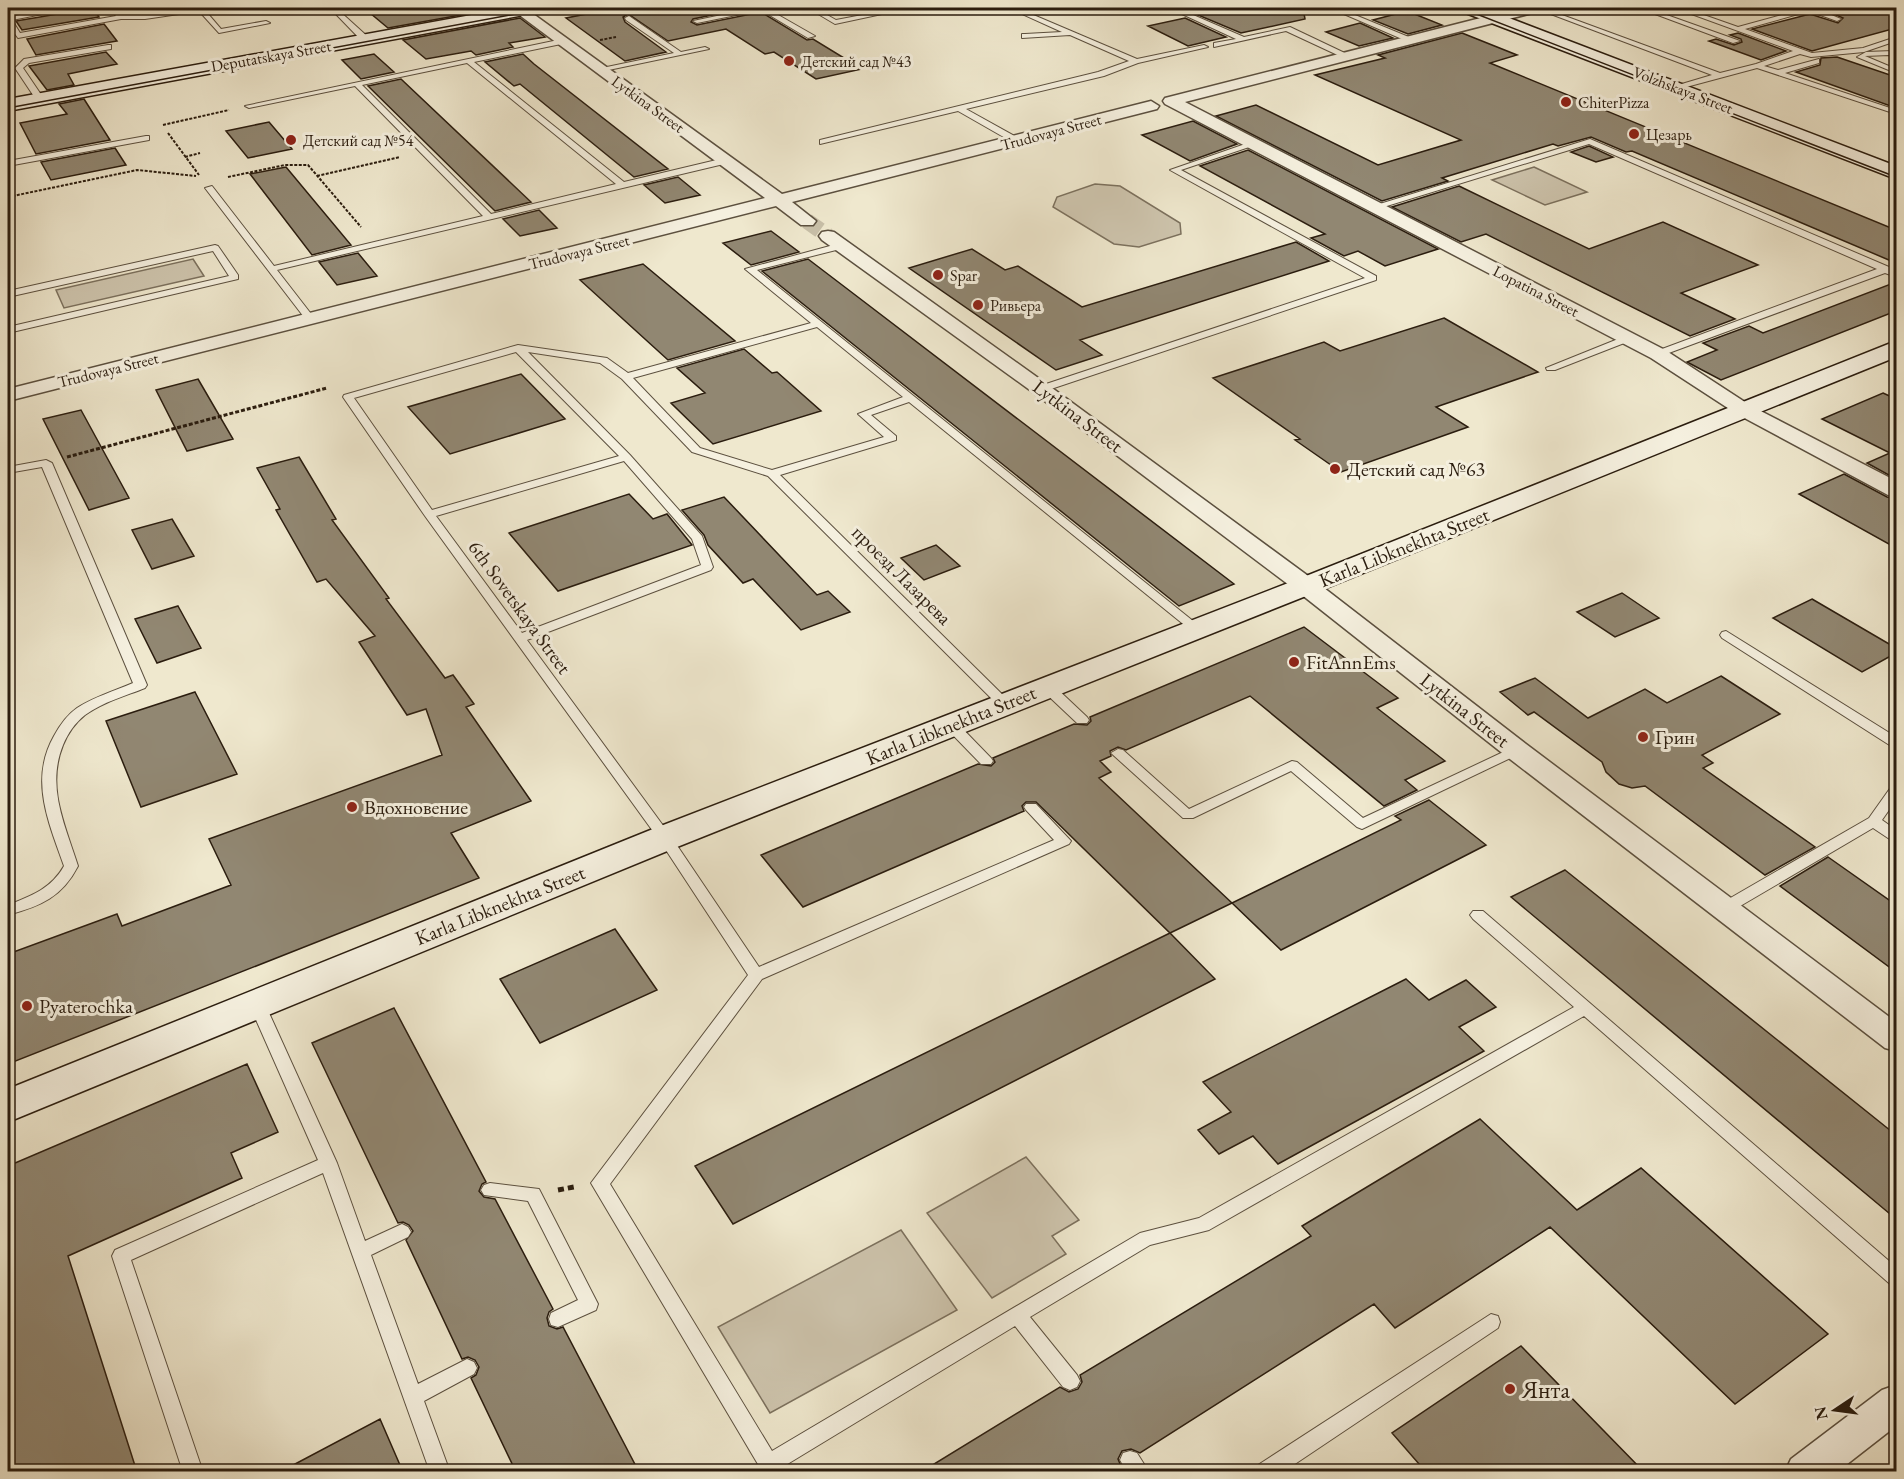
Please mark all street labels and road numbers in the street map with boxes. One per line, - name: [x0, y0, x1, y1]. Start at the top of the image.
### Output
- street label: Deputatskaya Street: [209, 35, 333, 77]
- street label: Volzhskaya Street: [1630, 61, 1736, 119]
- street label: Lytkina Street: [607, 70, 689, 138]
- street label: Trudovaya Street: [998, 109, 1104, 155]
- street label: Trudovaya Street: [526, 229, 632, 275]
- street label: Lopatina Street: [1489, 260, 1583, 322]
- street label: Trudovaya Street: [55, 347, 161, 393]
- street label: Lytkina Street: [1028, 374, 1129, 459]
- street label: Karla Libknekhta Street: [1315, 501, 1494, 593]
- street label: проезд Лазарева: [847, 520, 957, 630]
- street label: 6th Sovetskaya Street: [463, 535, 578, 680]
- street label: Lytkina Street: [1415, 667, 1516, 753]
- street label: Karla Libknekhta Street: [862, 679, 1041, 771]
- street label: Karla Libknekhta Street: [411, 859, 590, 951]

